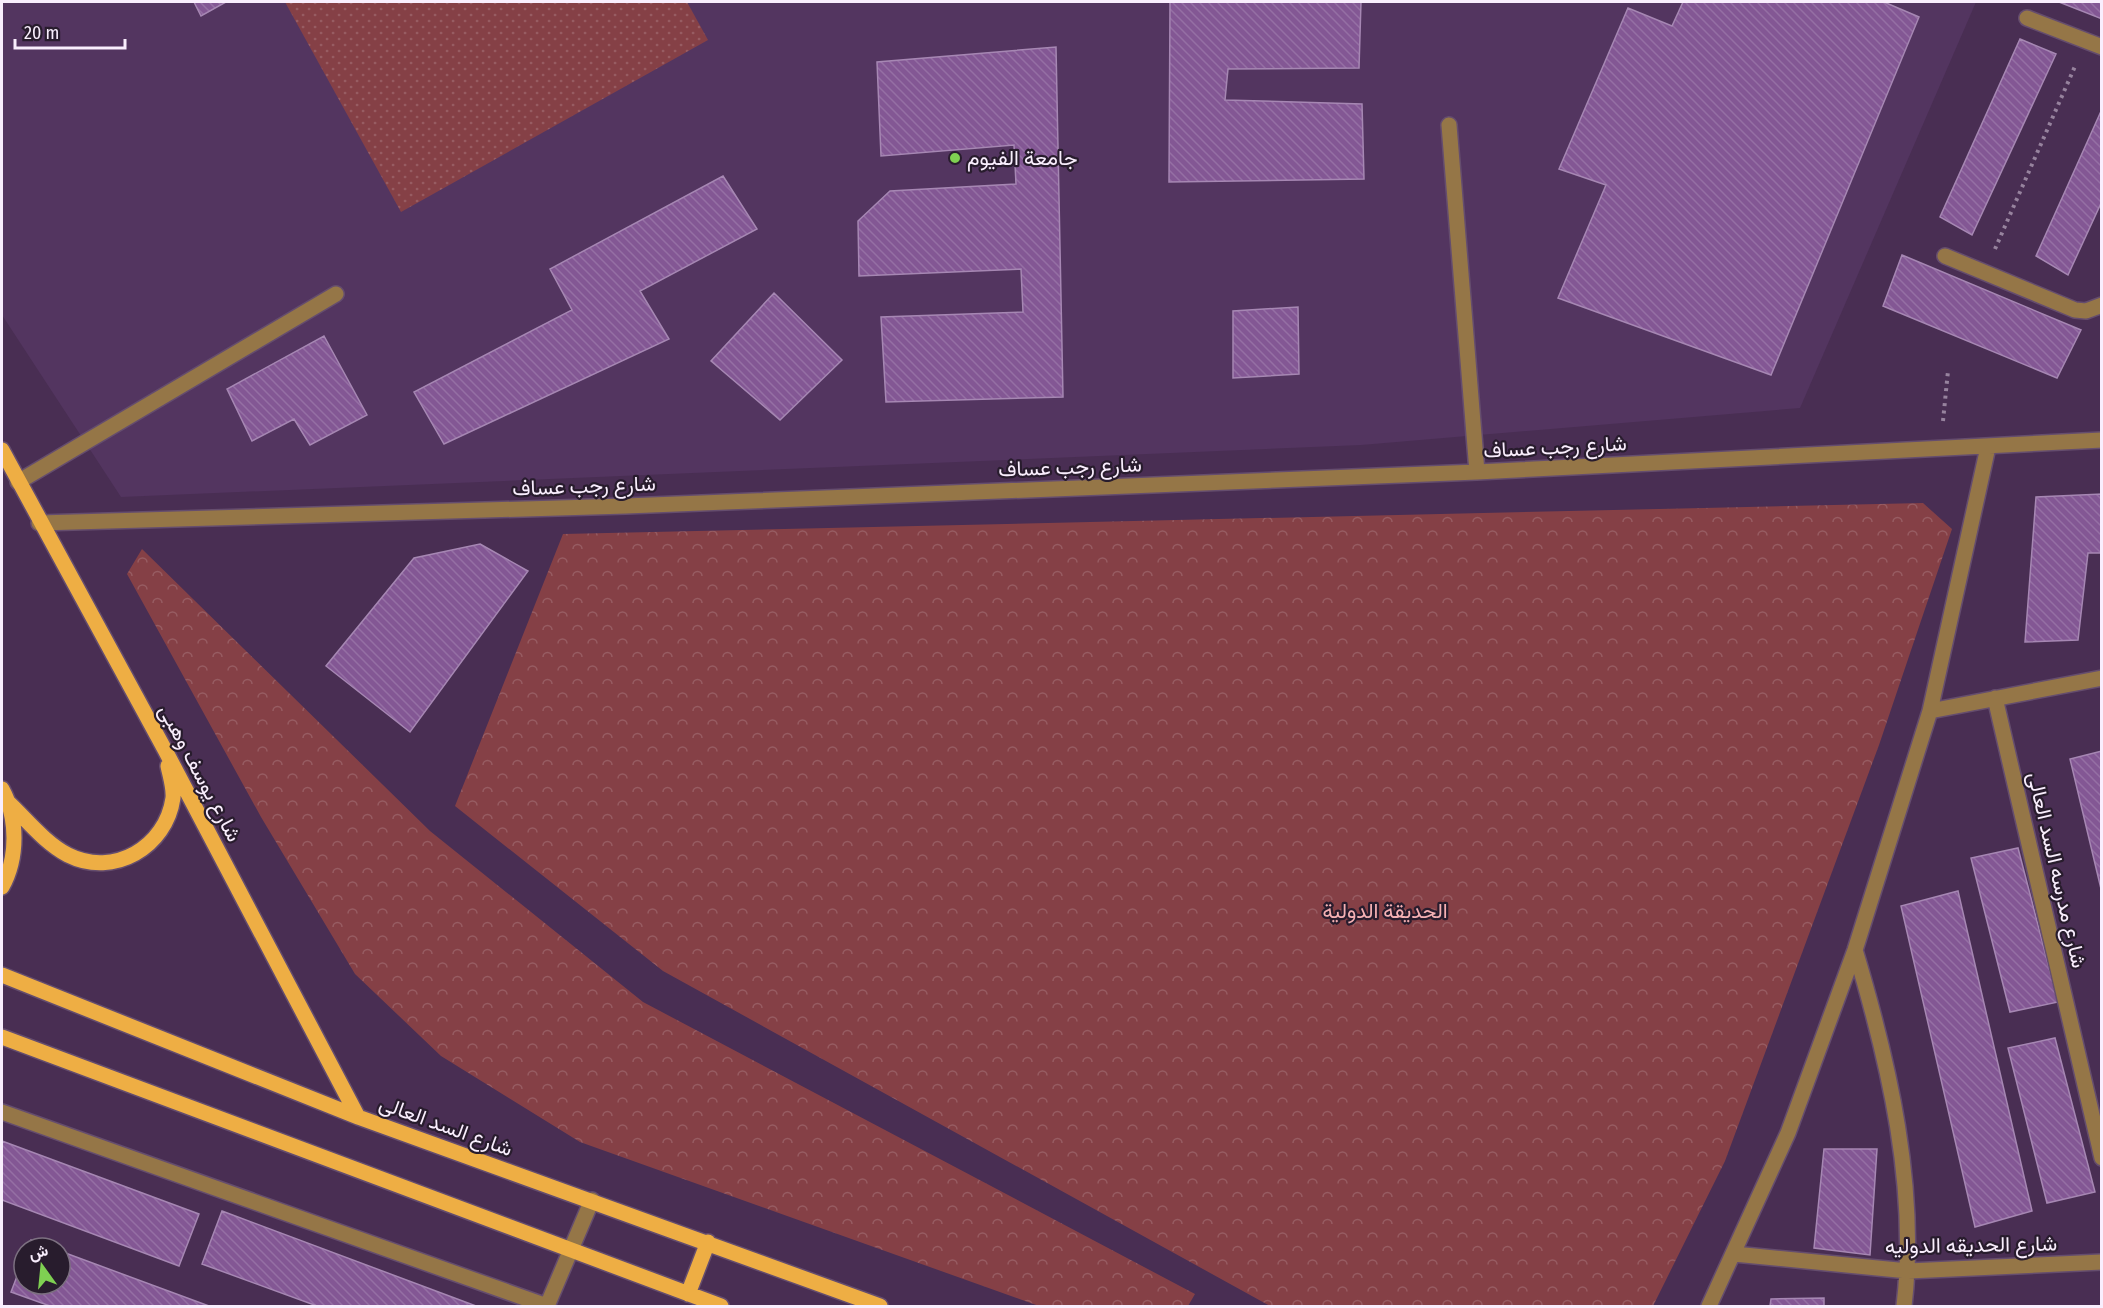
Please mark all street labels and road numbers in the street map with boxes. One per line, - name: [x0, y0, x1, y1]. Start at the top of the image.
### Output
- street label: شارع رجب عساف: [1483, 430, 1627, 465]
- street label: شارع رجب عساف: [998, 452, 1142, 483]
- street label: شارع رجب عساف: [512, 471, 656, 502]
- street label: شارع يوسف وهبى: [152, 700, 247, 847]
- street label: شارع مدرسه السد العالى: [2021, 769, 2092, 971]
- street label: شارع السد العالى: [375, 1090, 516, 1163]
- street label: شارع الحديقه الدوليه: [1885, 1230, 2057, 1261]

